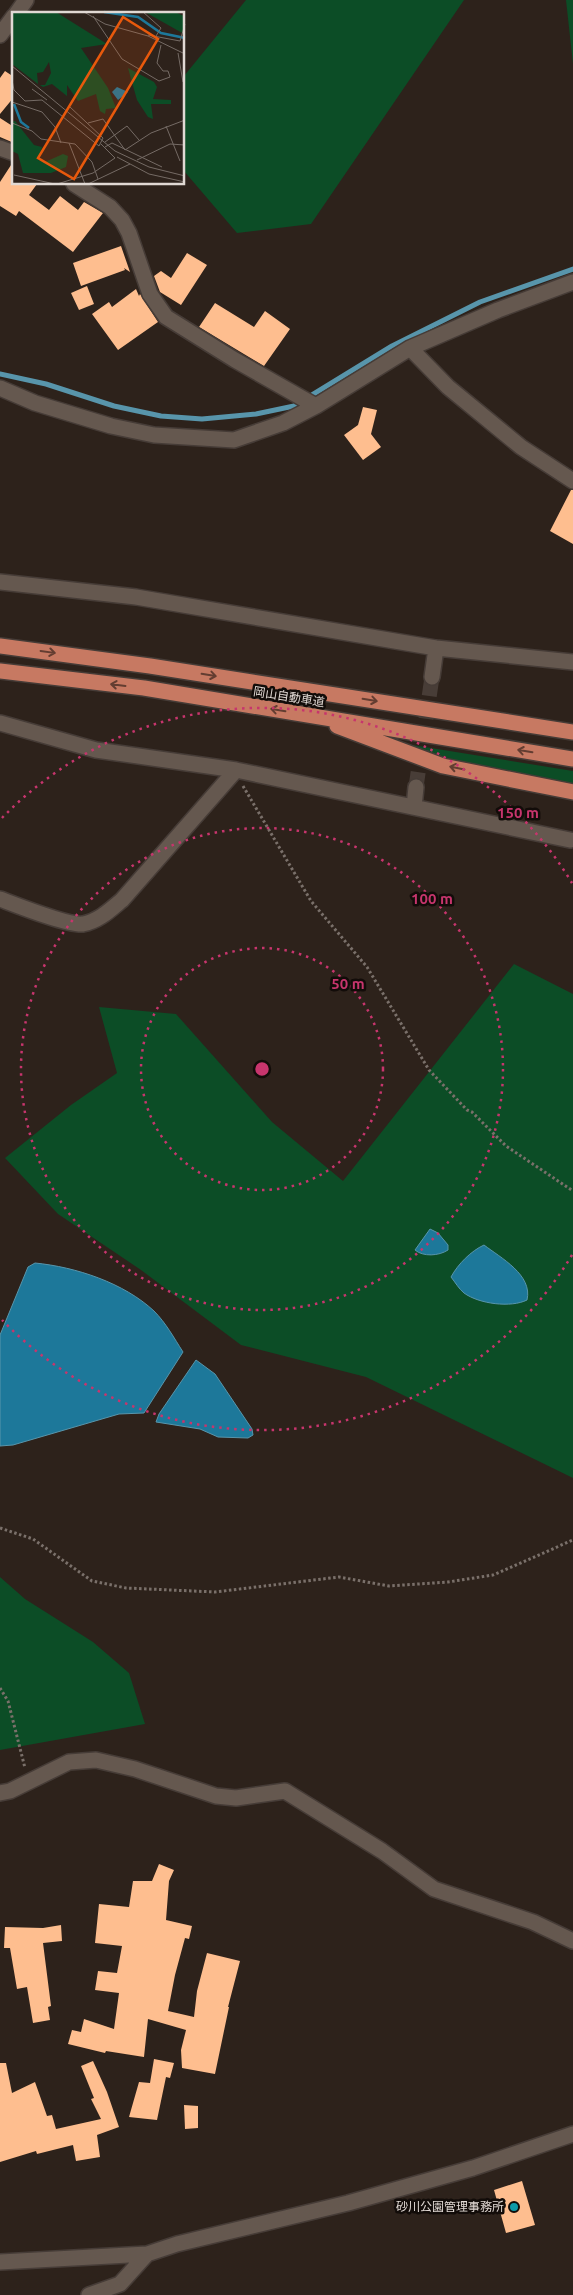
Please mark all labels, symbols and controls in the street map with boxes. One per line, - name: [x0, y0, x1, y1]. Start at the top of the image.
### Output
- inset map: [12, 12, 185, 185]
- one-way arrow: [40, 647, 56, 657]
- one-way arrow: [201, 670, 217, 680]
- one-way arrow: [110, 680, 126, 690]
- street label: 岡山自動車道: [252, 684, 326, 709]
- one-way arrow: [361, 696, 377, 706]
- one-way arrow: [271, 705, 287, 715]
- one-way arrow: [517, 745, 533, 755]
- one-way arrow: [449, 763, 465, 773]
- text: 150 m: [497, 804, 539, 821]
- text: 100 m: [411, 890, 453, 907]
- text: 50 m: [331, 975, 365, 992]
- centre of rings: [253, 1060, 271, 1078]
- place label: 砂川公園管理事務所: [396, 2200, 504, 2213]
- marker: 砂川公園管理事務所: [508, 2201, 520, 2213]

